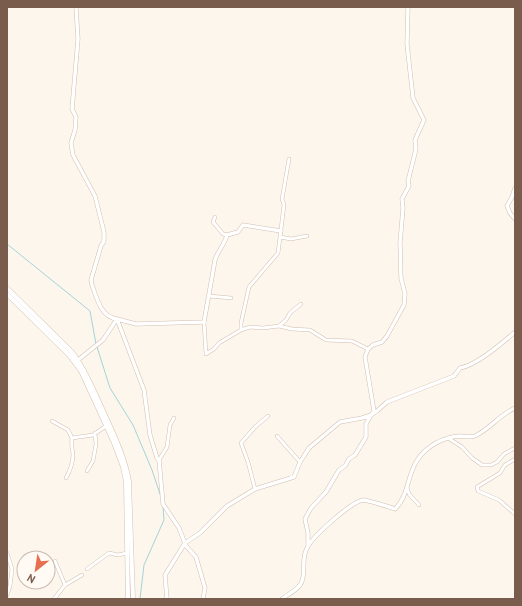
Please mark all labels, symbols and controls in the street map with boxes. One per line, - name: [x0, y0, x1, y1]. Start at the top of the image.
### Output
- north arrow: [16, 550, 56, 590]
- text: N: [24, 571, 38, 587]

